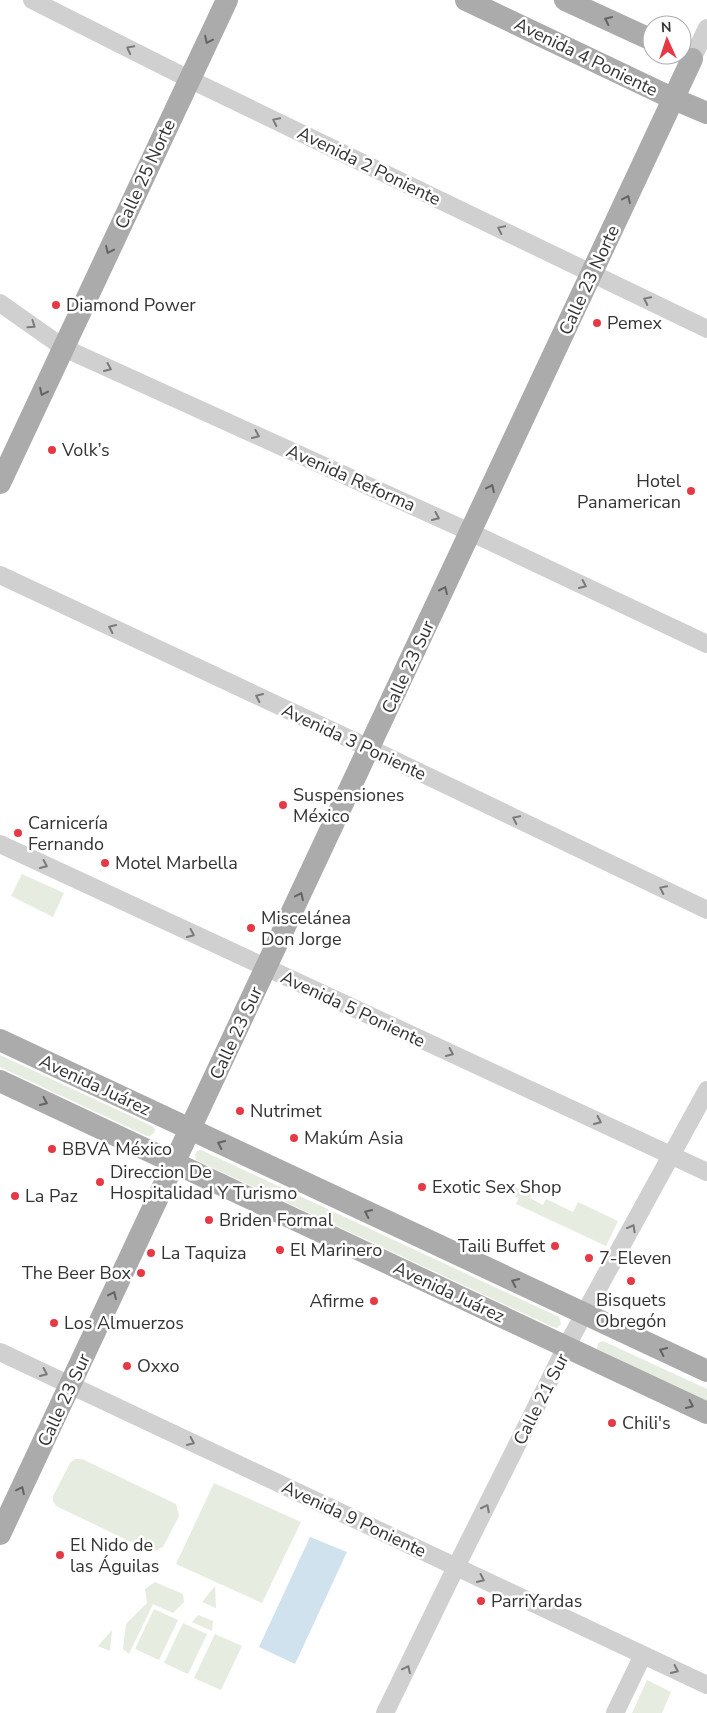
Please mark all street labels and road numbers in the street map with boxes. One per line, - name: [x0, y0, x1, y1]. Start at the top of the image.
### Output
- street label: Avenida 4 Poniente: [510, 12, 662, 102]
- street label: Calle 25 Norte: [109, 115, 181, 233]
- street label: Avenida 2 Poniente: [293, 121, 445, 211]
- street label: Calle 23 Norte: [553, 221, 625, 339]
- street label: Avenida Reforma: [283, 439, 419, 517]
- street label: Calle 23 Sur: [376, 616, 440, 717]
- street label: Avenida 3 Poniente: [278, 698, 430, 786]
- street label: Avenida 5 Poniente: [277, 965, 429, 1053]
- street label: Calle 23 Sur: [204, 982, 268, 1083]
- street label: Avenida Juárez: [36, 1049, 154, 1121]
- street label: Avenida Juárez: [390, 1256, 508, 1328]
- street label: Calle 23 Sur: [32, 1349, 96, 1450]
- street label: Calle 21 Sur: [508, 1349, 575, 1449]
- street label: Avenida 9 Poniente: [278, 1475, 430, 1563]

